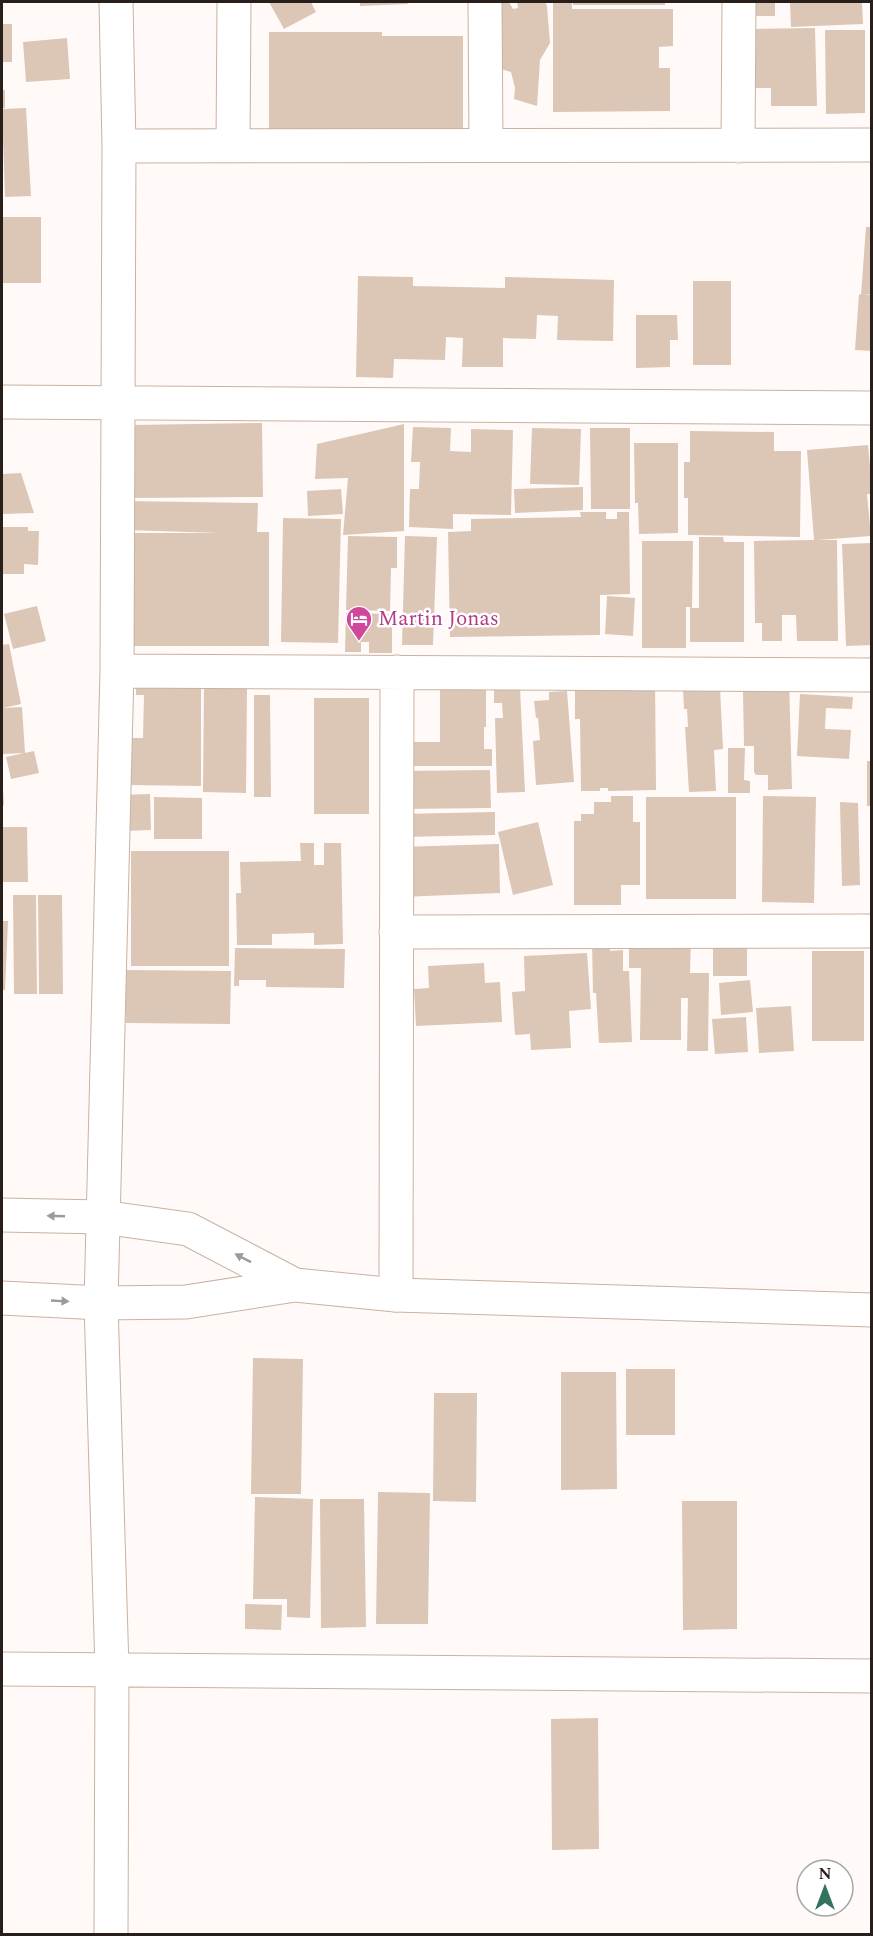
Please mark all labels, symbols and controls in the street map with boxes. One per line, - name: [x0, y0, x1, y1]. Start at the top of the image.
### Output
- place label: Martin Jonas: [378, 603, 499, 635]
- hotel icon: Martin Jonas: [344, 604, 374, 642]
- one-way arrow: [46, 1211, 65, 1221]
- one-way arrow: [234, 1253, 251, 1263]
- one-way arrow: [50, 1296, 69, 1305]
- north arrow: [795, 1858, 855, 1918]
- text: N: [818, 1862, 832, 1886]

